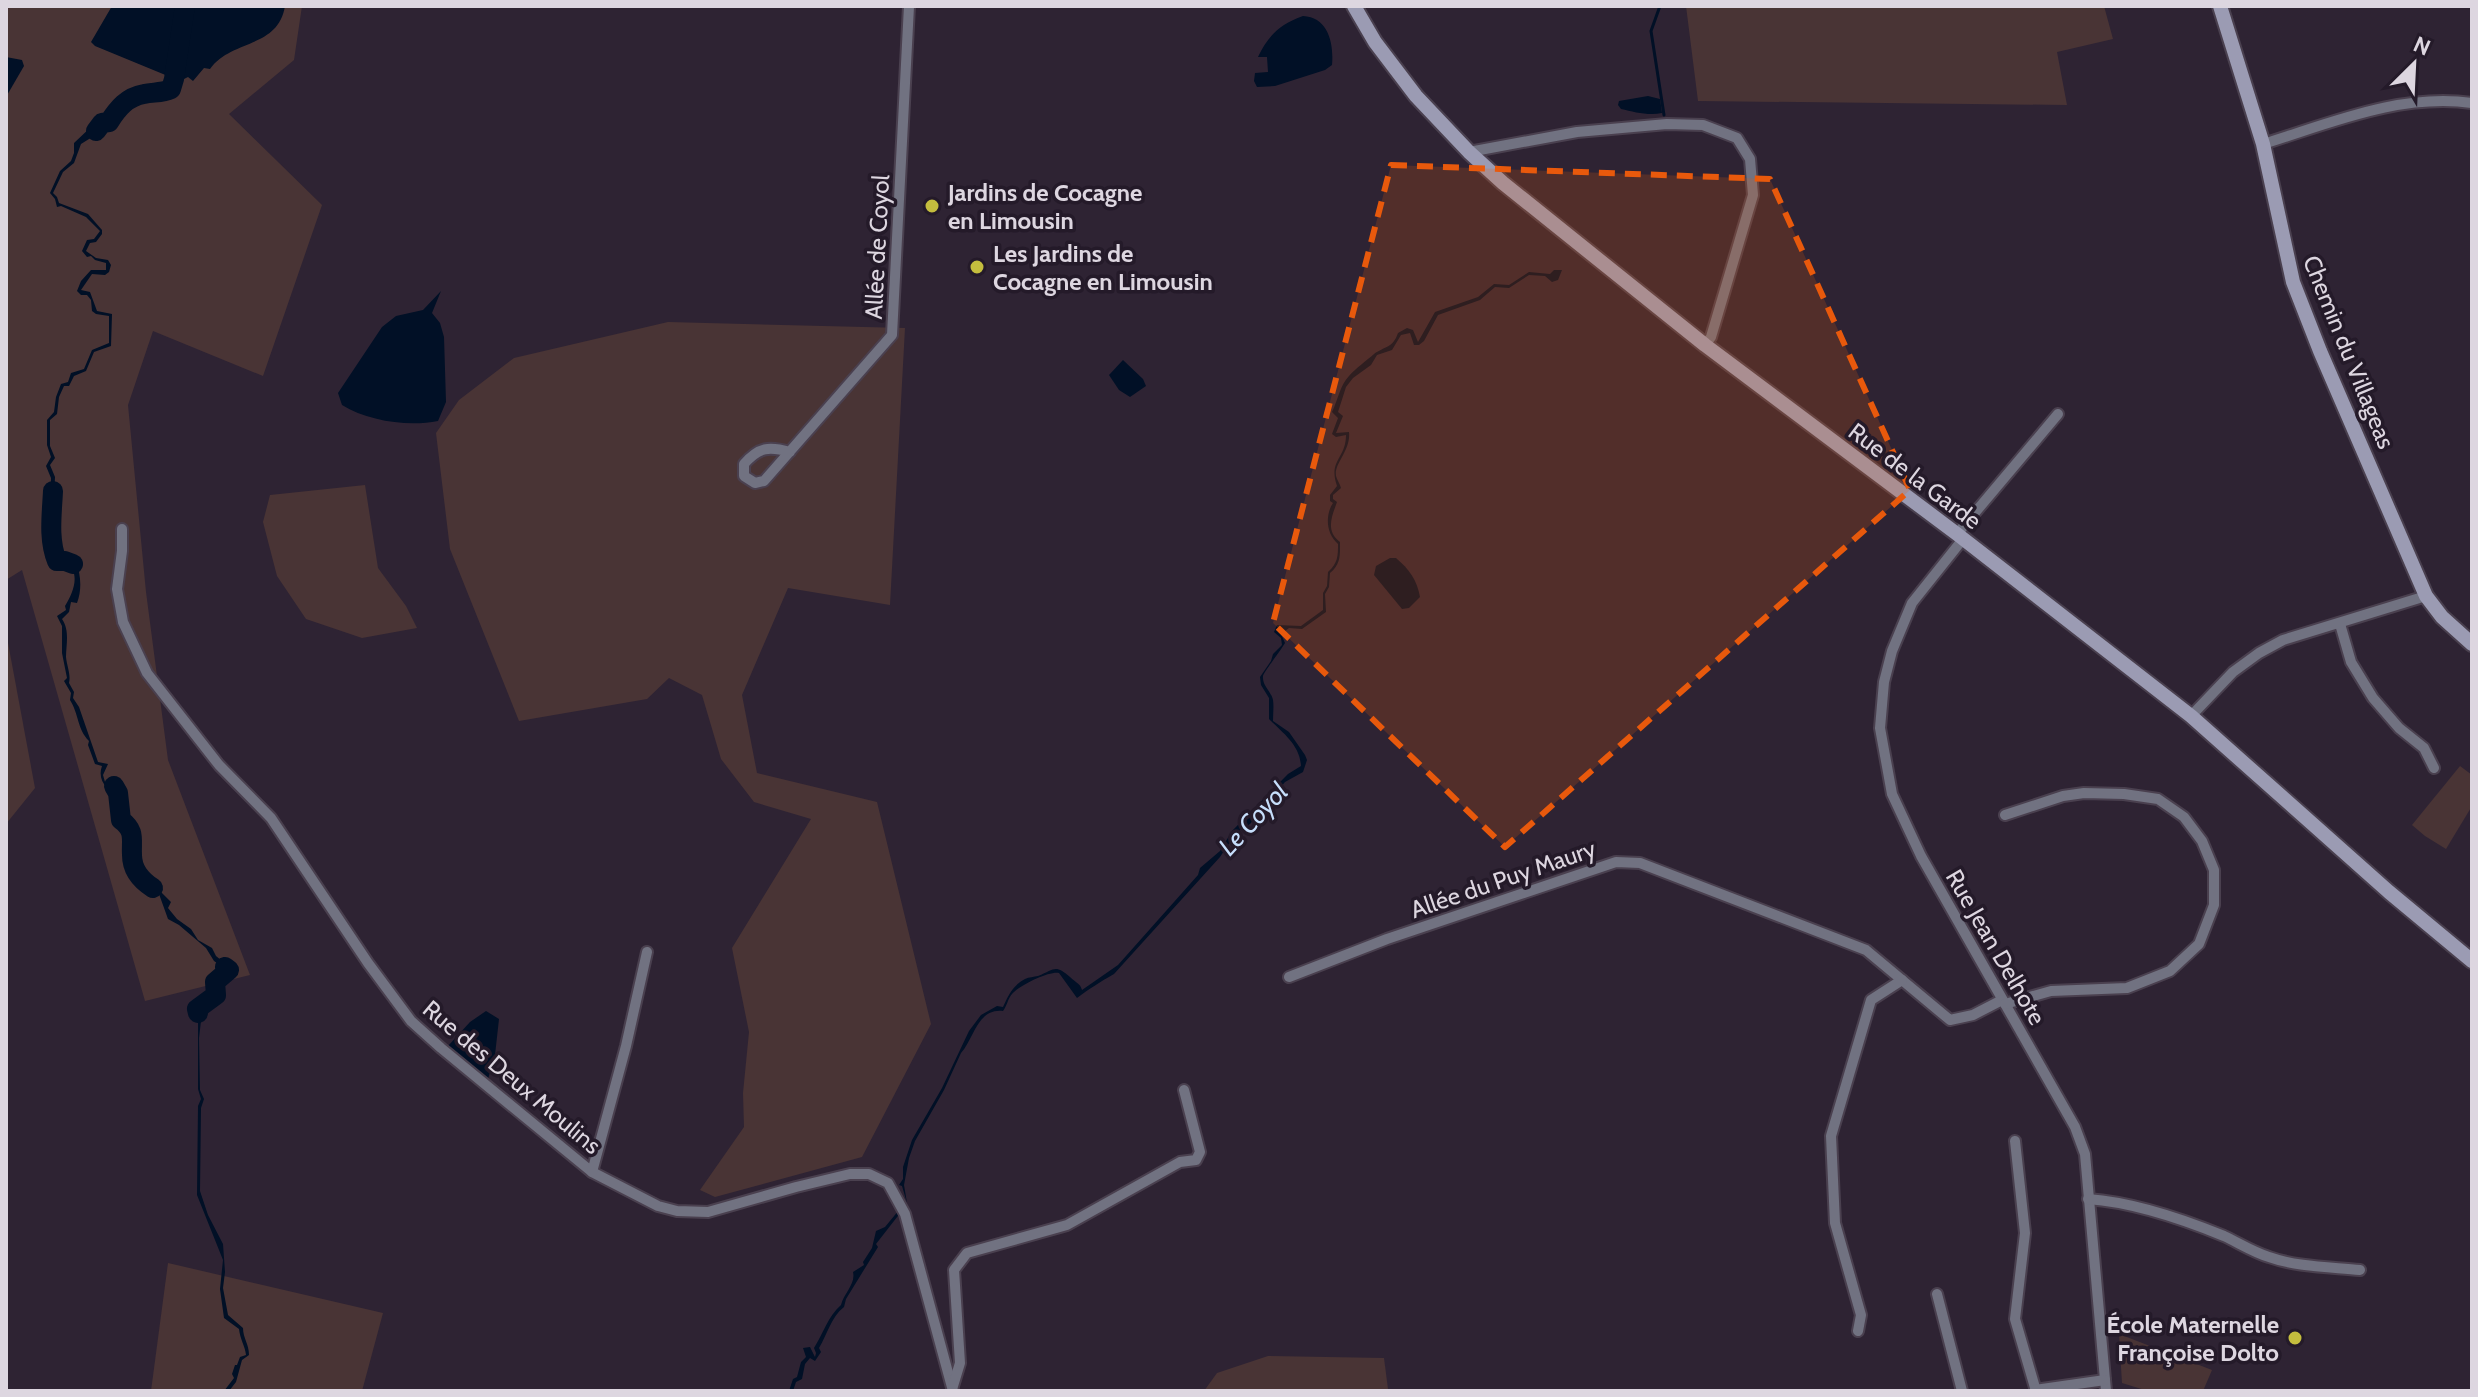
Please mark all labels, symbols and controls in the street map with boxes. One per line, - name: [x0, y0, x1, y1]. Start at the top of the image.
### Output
- north arrow: [2374, 24, 2454, 104]
- text: N: [2409, 31, 2435, 62]
- street label: Allée de Coyol: [859, 174, 895, 320]
- place label: Jardins de Cocagne en Limousin: [947, 178, 1142, 235]
- marker: Jardins de Cocagne en Limousin: [923, 197, 941, 215]
- place label: Les Jardins de Cocagne en Limousin: [993, 239, 1213, 296]
- street label: Chemin du Villageas: [2297, 251, 2401, 453]
- marker: Les Jardins de Cocagne en Limousin: [968, 258, 986, 276]
- street label: Rue de la Garde: [1843, 417, 1987, 535]
- water label: Le Coyol: [1211, 776, 1295, 862]
- street label: Allée du Puy Maury: [1407, 834, 1599, 924]
- street label: Rue Jean Delhote: [1940, 864, 2052, 1030]
- street label: Rue des Deux Moulins: [417, 994, 607, 1160]
- place label: École Maternelle Françoise Dolto: [2107, 1310, 2279, 1367]
- marker: École Maternelle Françoise Dolto: [2286, 1329, 2304, 1347]

